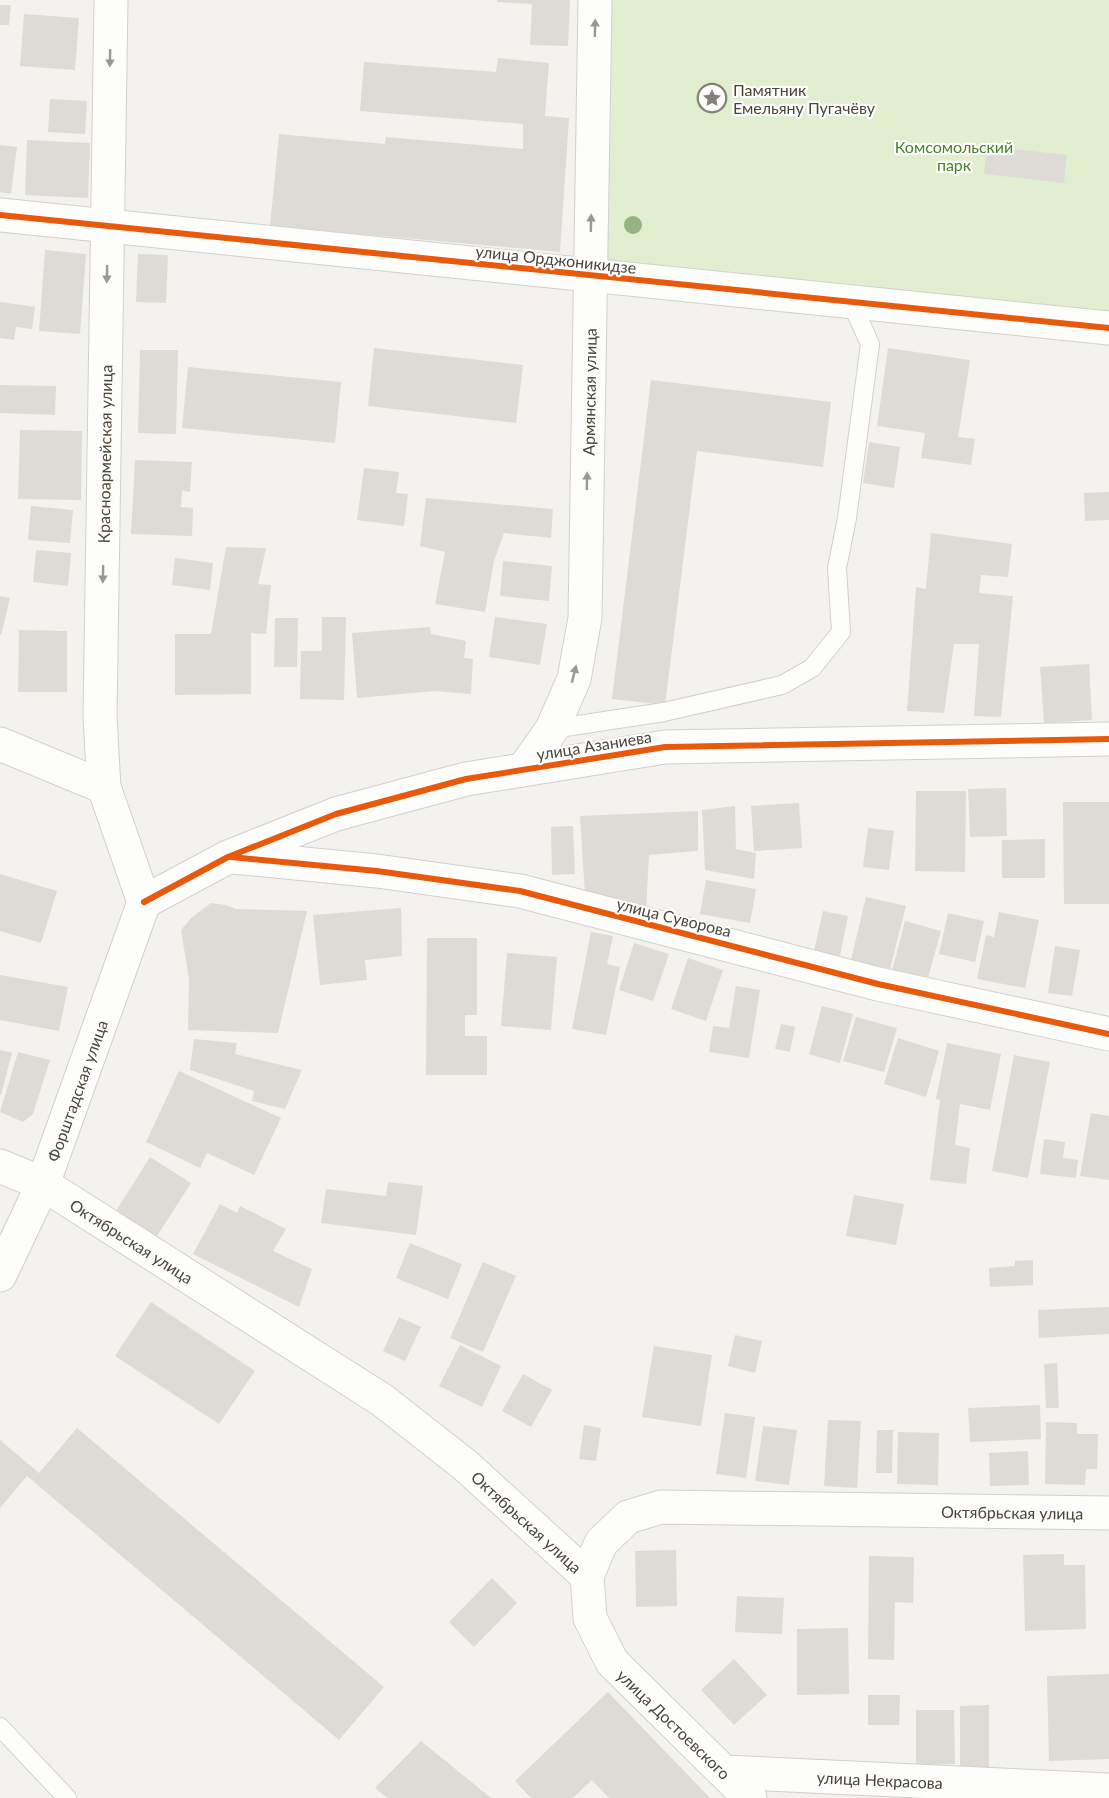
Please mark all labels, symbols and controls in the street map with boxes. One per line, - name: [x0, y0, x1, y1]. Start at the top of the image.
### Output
- one-way arrow: [590, 18, 600, 37]
- one-way arrow: [106, 49, 115, 68]
- place label: Памятник Емельяну Пугачёву: [733, 80, 876, 117]
- place icon: Памятник Емельяну Пугачёву: [696, 82, 728, 114]
- park label: Комсомольский парк: [895, 137, 1013, 174]
- one-way arrow: [586, 213, 596, 232]
- street label: улица Орджоникидзе: [475, 241, 637, 277]
- one-way arrow: [102, 265, 112, 284]
- street label: Армянская улица: [578, 328, 599, 456]
- street label: Красноармейская улица: [93, 365, 115, 544]
- one-way arrow: [582, 471, 592, 490]
- one-way arrow: [98, 565, 107, 584]
- one-way arrow: [569, 665, 579, 684]
- street label: улица Азаниева: [535, 727, 653, 763]
- street label: улица Суворова: [615, 894, 733, 940]
- street label: Форштадская улица: [42, 1017, 111, 1164]
- street label: Октябрьская улица: [67, 1194, 197, 1287]
- street label: Октябрьская улица: [468, 1467, 586, 1576]
- street label: Октябрьская улица: [941, 1501, 1083, 1522]
- street label: улица Достоевского: [614, 1665, 734, 1783]
- street label: улица Некрасова: [816, 1767, 943, 1792]

